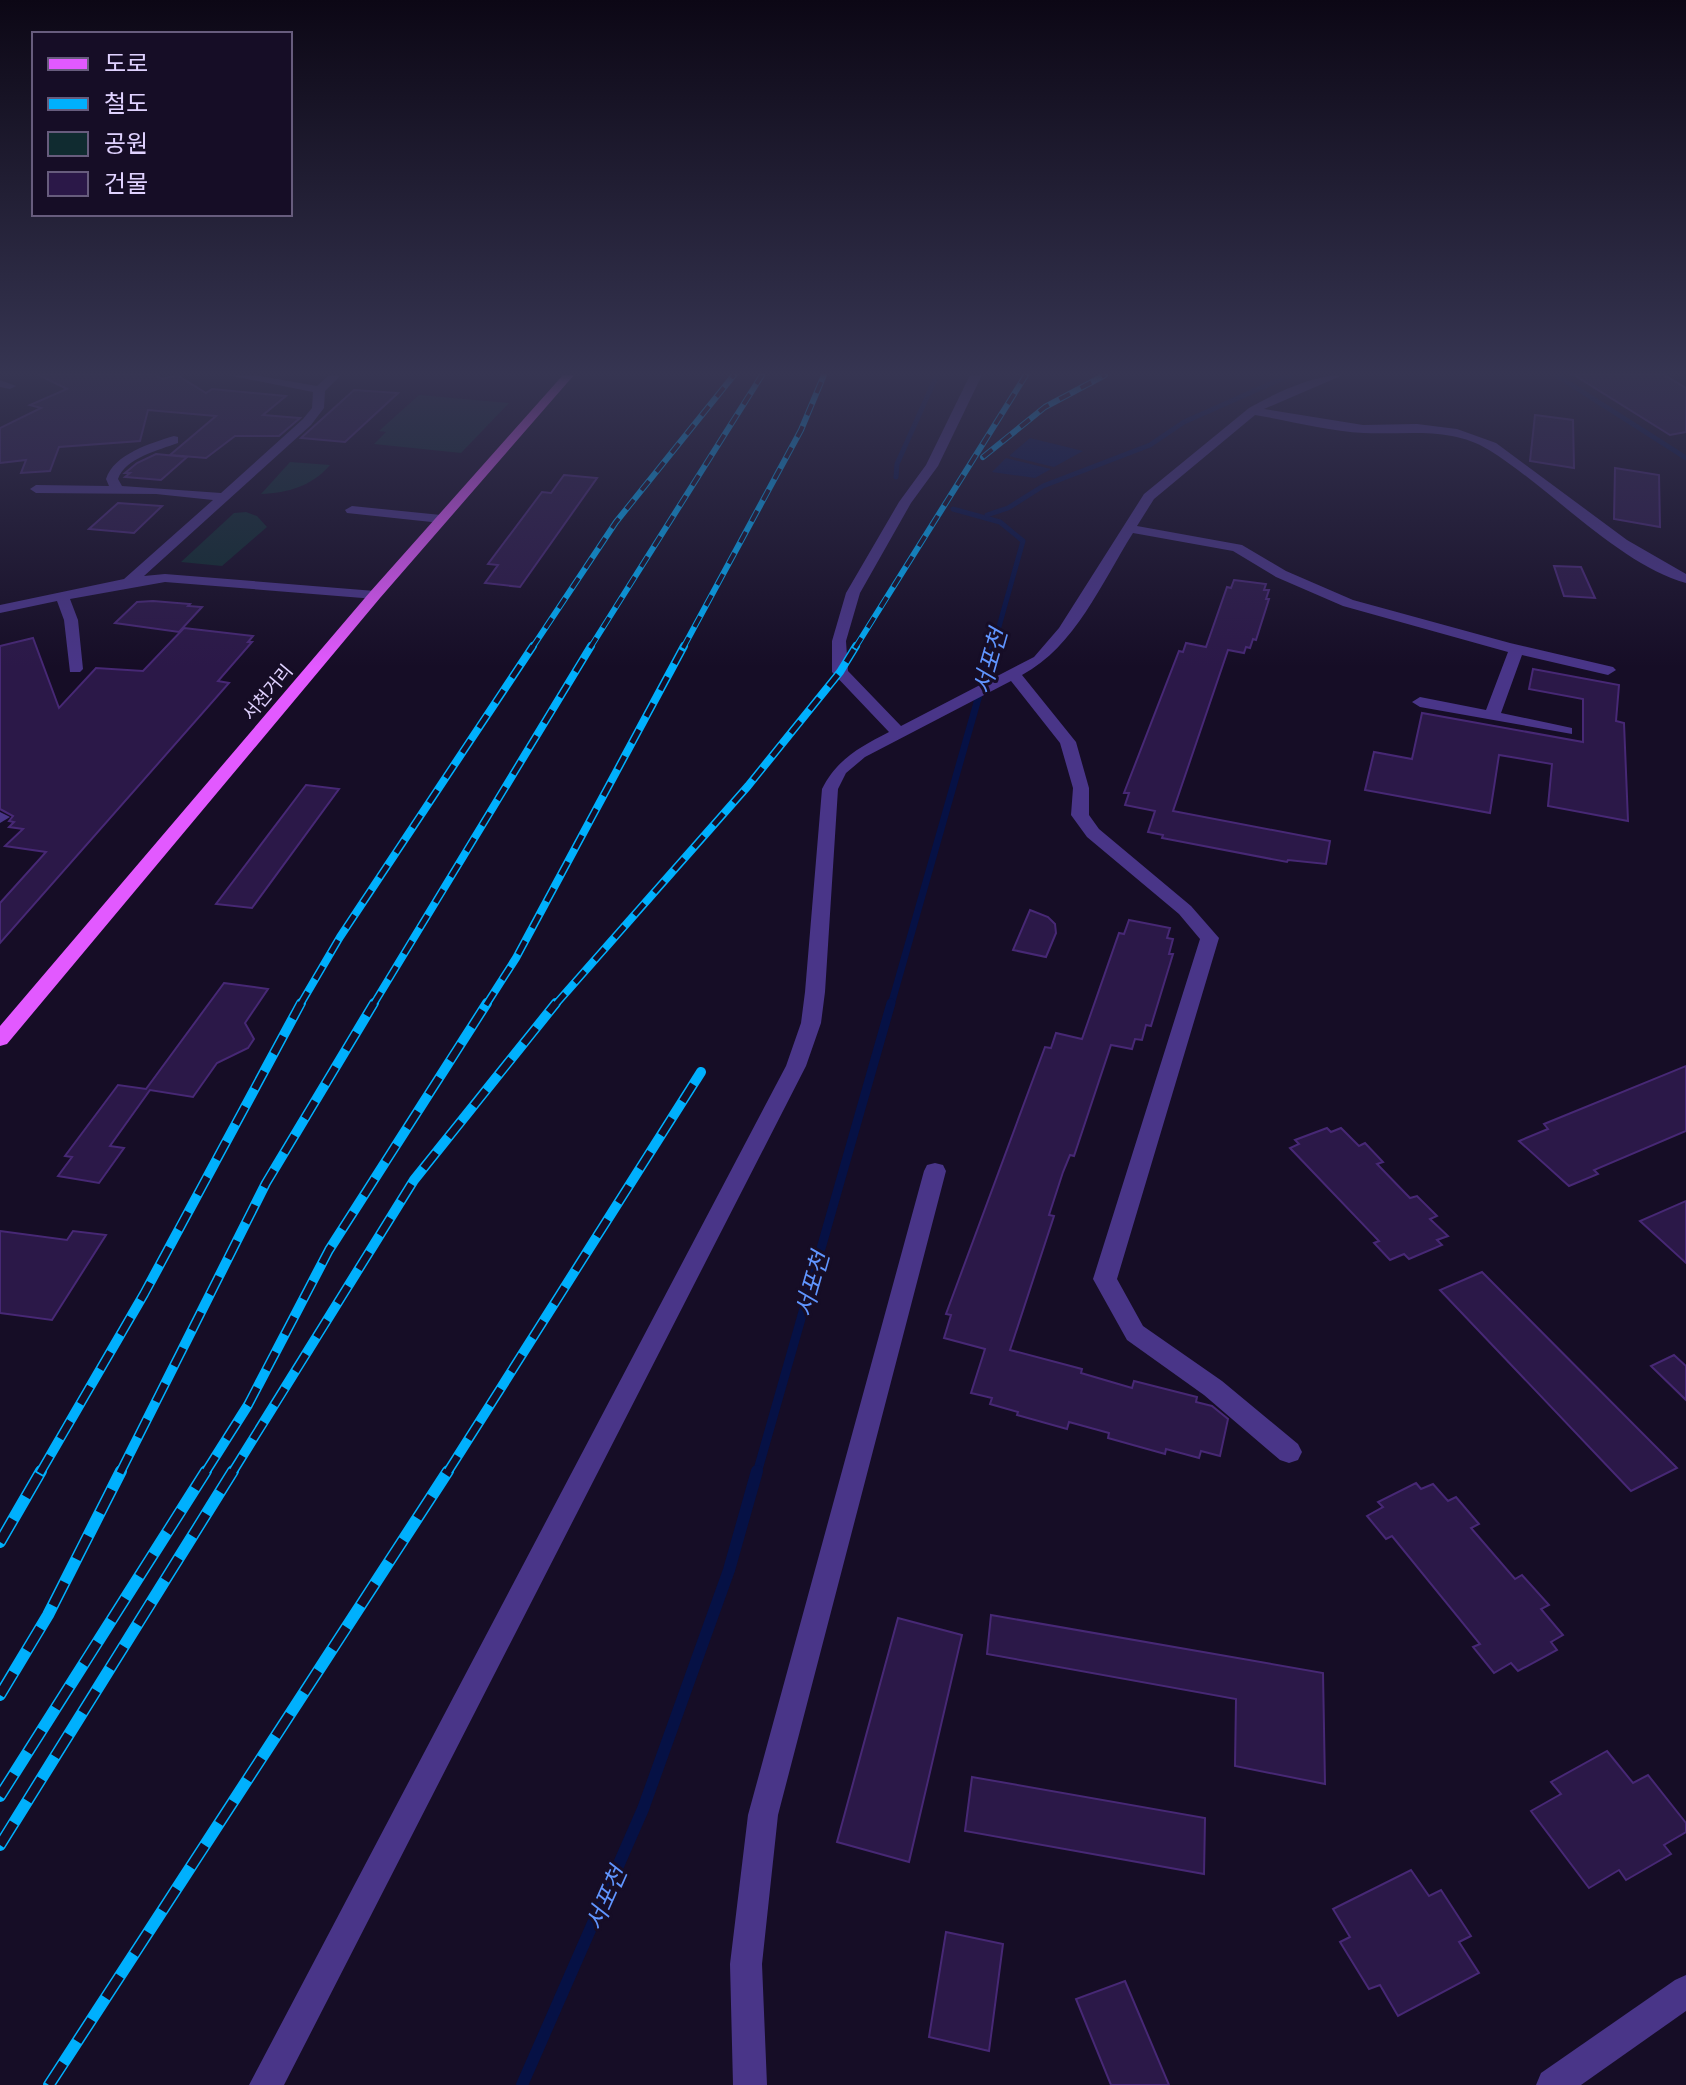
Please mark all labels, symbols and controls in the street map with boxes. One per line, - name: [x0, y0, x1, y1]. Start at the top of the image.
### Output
- legend: [32, 32, 292, 216]
- text: 도로: [104, 48, 148, 77]
- text: 철도: [104, 88, 148, 117]
- text: 공원: [104, 128, 148, 157]
- text: 건물: [104, 168, 148, 197]
- water label: 서포천: [966, 622, 1013, 697]
- street label: 서천거리: [237, 660, 297, 724]
- water label: 서포천: [788, 1245, 835, 1320]
- water label: 서포천: [578, 1859, 633, 1934]

